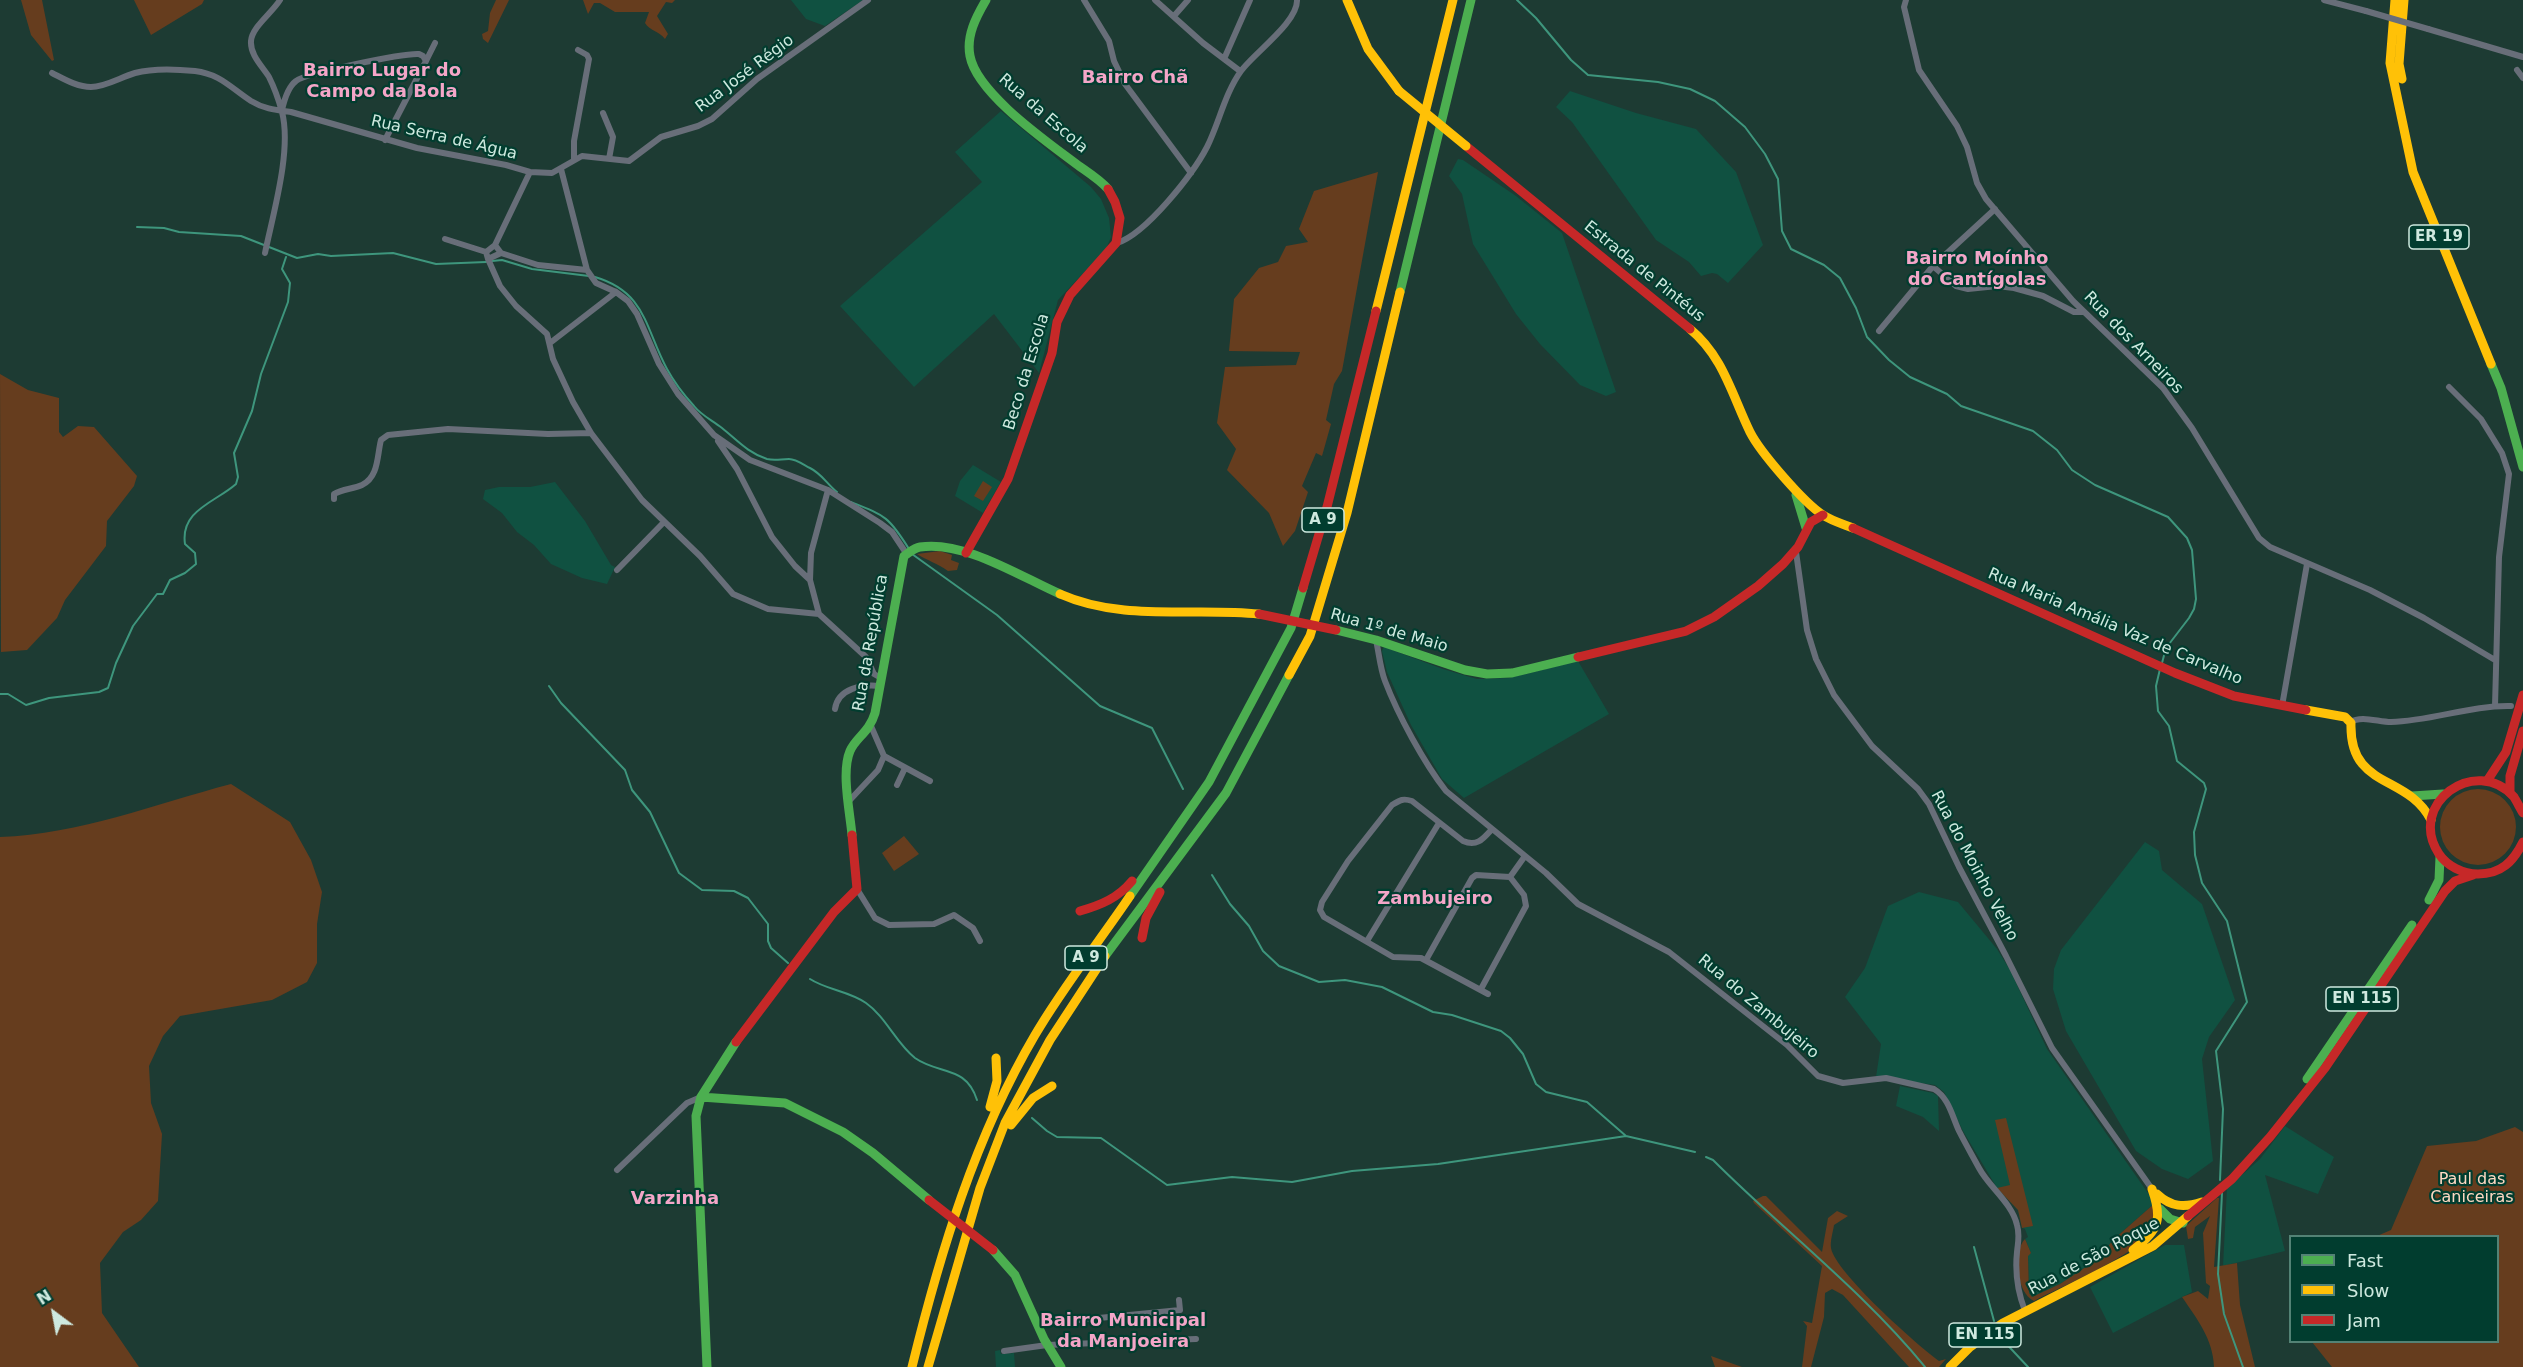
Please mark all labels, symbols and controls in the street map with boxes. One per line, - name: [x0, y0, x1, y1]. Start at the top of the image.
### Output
- street label: Rua José Régio: [692, 31, 798, 117]
- district label: Bairro Lugar do Campo da Bola: [303, 60, 461, 103]
- district label: Bairro Chã: [1082, 67, 1188, 89]
- street label: Rua da Escola: [995, 70, 1091, 158]
- street label: Rua Serra de Água: [369, 112, 519, 164]
- street label: Estrada de Pintéus: [1580, 217, 1708, 327]
- road number: ER 19: [2409, 225, 2469, 249]
- district label: Bairro Moínho do Cantígolas: [1906, 248, 2048, 290]
- street label: Rua dos Arneiros: [2079, 288, 2187, 398]
- street label: Beco da Escola: [1000, 311, 1054, 433]
- road number: A 9: [1302, 508, 1344, 532]
- street label: Rua Maria Amália Vaz de Carvalho: [1985, 565, 2245, 689]
- street label: Rua da República: [850, 573, 892, 713]
- street label: Rua 1º de Maio: [1328, 605, 1450, 657]
- street label: Rua do Moinho Velho: [1926, 788, 2022, 944]
- district label: Zambujeiro: [1377, 888, 1493, 910]
- road number: A 9: [1065, 946, 1107, 970]
- street label: Rua do Zambujeiro: [1694, 951, 1822, 1063]
- road number: EN 115: [2326, 987, 2398, 1011]
- park label: Paul das Caniceiras: [2430, 1170, 2514, 1208]
- district label: Varzinha: [631, 1188, 719, 1210]
- street label: Rua de São Roque: [2025, 1214, 2163, 1300]
- legend: [2289, 1235, 2499, 1343]
- text: Fast: [2347, 1250, 2383, 1271]
- text: Slow: [2347, 1280, 2389, 1301]
- north arrow: [24, 1283, 84, 1343]
- text: N: [33, 1286, 55, 1309]
- district label: Bairro Municipal da Manjoeira: [1040, 1310, 1206, 1352]
- text: Jam: [2347, 1310, 2381, 1331]
- road number: EN 115: [1949, 1323, 2021, 1347]

